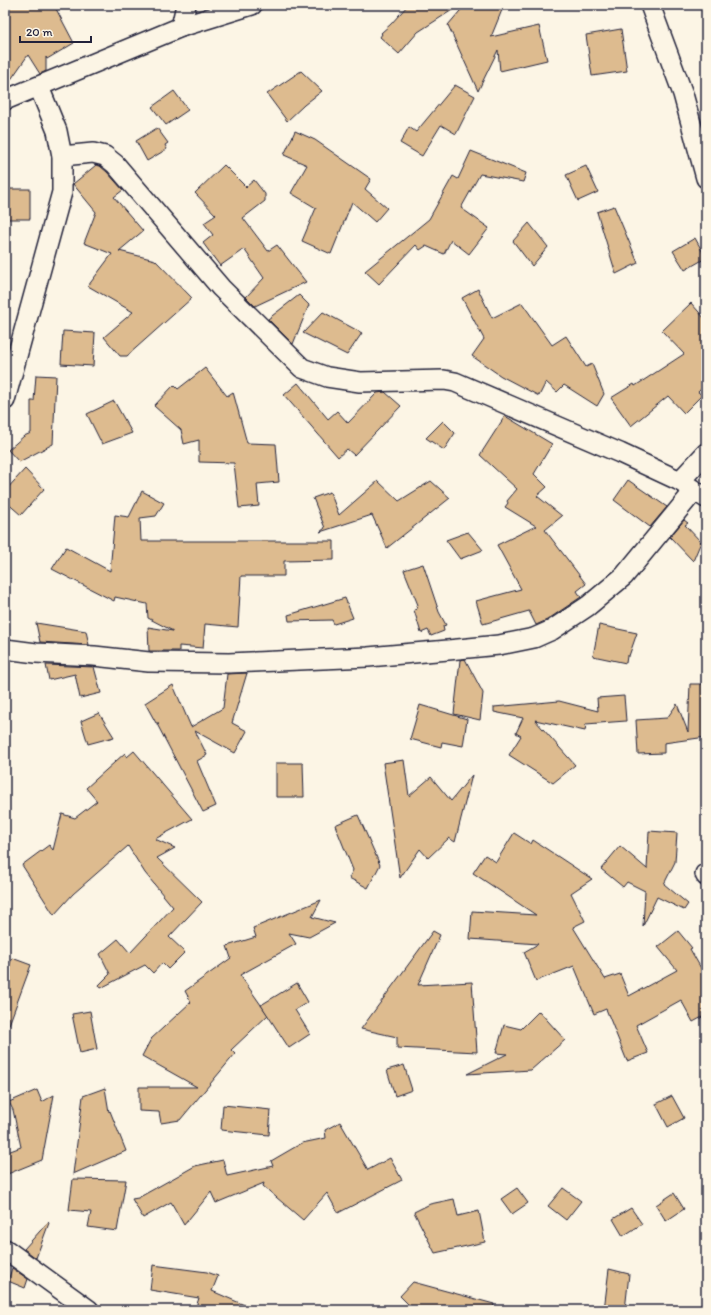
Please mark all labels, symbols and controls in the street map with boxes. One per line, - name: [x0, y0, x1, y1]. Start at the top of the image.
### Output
- scale bar: [20, 18, 91, 44]
- text: 20 m: [26, 25, 53, 39]

